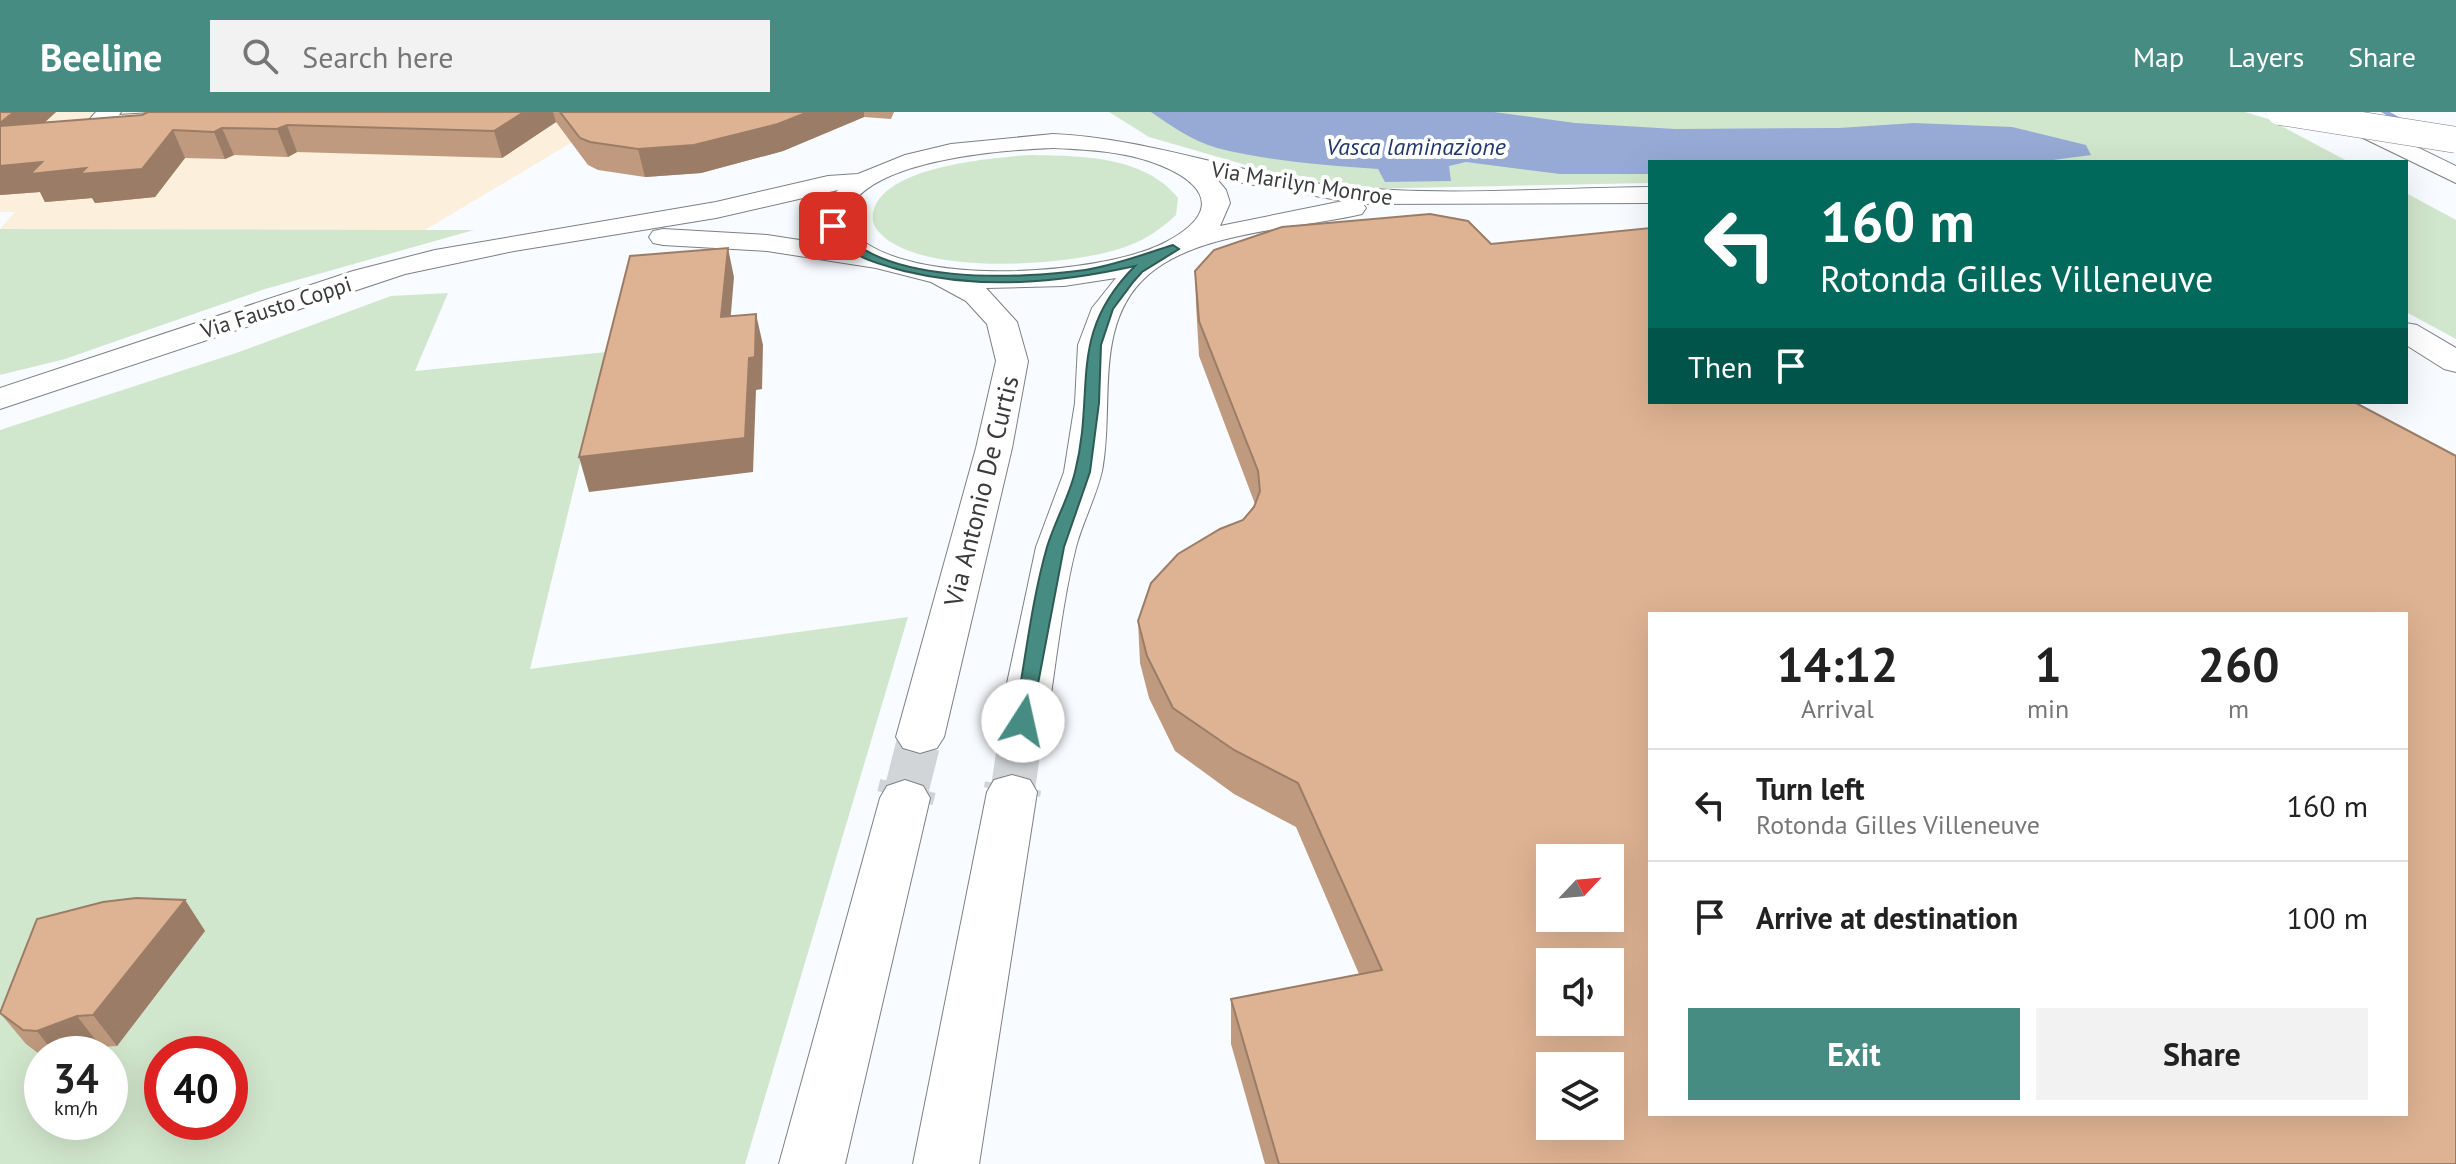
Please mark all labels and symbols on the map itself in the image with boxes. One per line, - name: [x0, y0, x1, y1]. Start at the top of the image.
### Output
- water label: Vasca laminazione: [1326, 131, 1506, 162]
- street label: Via Marilyn Monroe: [1208, 155, 1395, 211]
- pin: [799, 192, 867, 260]
- street label: Via Fausto Coppi: [196, 269, 355, 345]
- street label: Via Antonio De Curtis: [936, 372, 1026, 611]
- position arrow: [981, 679, 1065, 763]
- north arrow: [1536, 844, 1624, 932]
- speed limit sign: 40: [144, 1036, 248, 1140]

